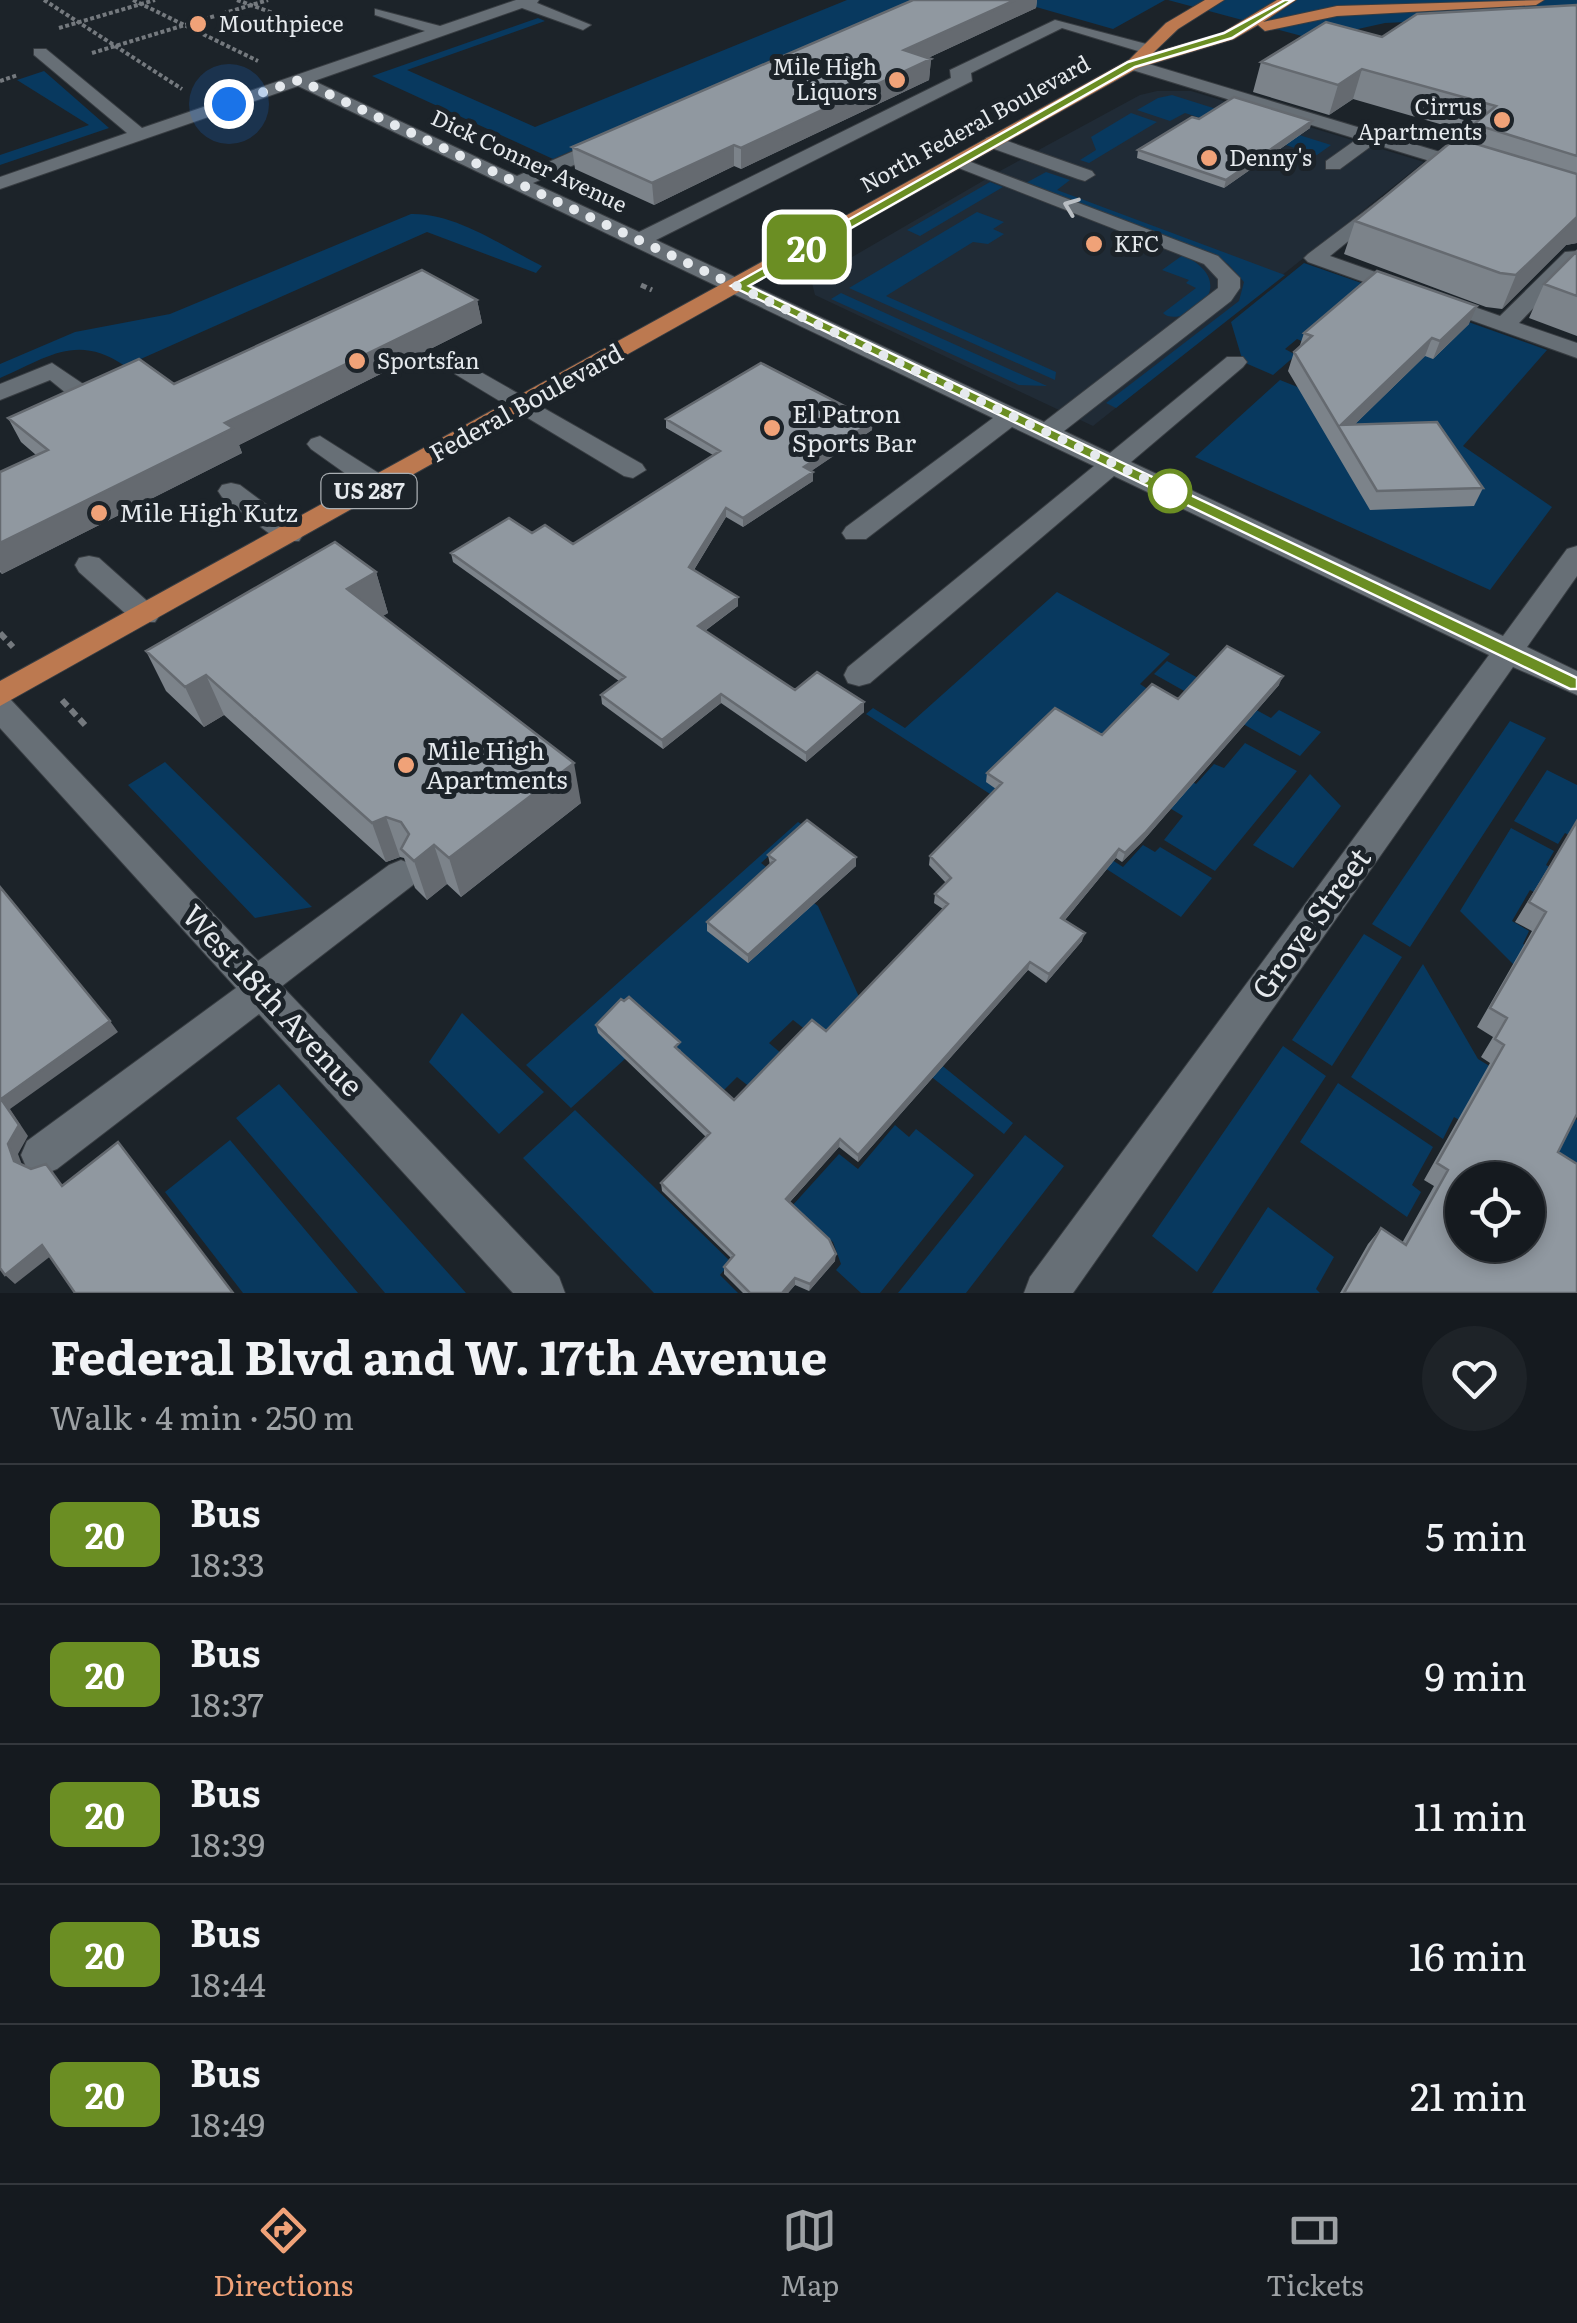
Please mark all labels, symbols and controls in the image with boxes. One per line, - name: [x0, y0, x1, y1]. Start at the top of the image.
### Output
- place label: Mouthpiece: [218, 6, 344, 39]
- marker: Mouthpiece: [187, 13, 209, 35]
- street label: North Federal Boulevard: [853, 46, 1095, 200]
- place label: Mile High Liquors: [772, 49, 877, 107]
- marker: Mile High Liquors: [886, 69, 908, 91]
- your location: [204, 79, 254, 129]
- place label: Cirrus Apartments: [1358, 89, 1482, 147]
- street label: Dick Conner Avenue: [426, 100, 633, 220]
- marker: Cirrus Apartments: [1491, 109, 1513, 131]
- place label: Denny's: [1229, 140, 1312, 173]
- marker: Denny's: [1198, 147, 1220, 169]
- one-way arrow: [1063, 198, 1080, 218]
- line badge: 20: [762, 214, 852, 280]
- text: 20: [787, 221, 827, 273]
- place label: KFC: [1114, 226, 1159, 259]
- marker: KFC: [1083, 233, 1105, 255]
- street label: Federal Boulevard: [422, 333, 629, 470]
- place label: Sportsfan: [377, 343, 480, 376]
- marker: Sportsfan: [346, 350, 368, 372]
- place label: El Patron Sports Bar: [792, 394, 916, 460]
- marker: El Patron Sports Bar: [761, 417, 783, 439]
- unlabelled marker: [1149, 470, 1191, 512]
- road number: US 287: [322, 474, 416, 508]
- place label: Mile High Kutz: [119, 493, 298, 530]
- marker: Mile High Kutz: [88, 502, 110, 524]
- place label: Mile High Apartments: [426, 731, 567, 797]
- marker: Mile High Apartments: [395, 754, 417, 776]
- street label: Grove Street: [1239, 837, 1380, 1007]
- street label: West 18th Avenue: [173, 893, 375, 1105]
- map controls: [1445, 1162, 1545, 1262]
- button: locate: [1445, 1162, 1545, 1262]
- text: Federal Blvd and W. 17th Avenue: [50, 1319, 827, 1390]
- button: heart: [1422, 1326, 1527, 1431]
- text: Walk · 4 min · 250 m: [50, 1392, 354, 1440]
- text: Bus: [190, 1482, 261, 1539]
- text: 5 min: [1425, 1506, 1527, 1563]
- text: 20: [85, 1508, 125, 1560]
- text: 18:33: [190, 1539, 265, 1587]
- text: Bus: [190, 1622, 261, 1679]
- text: 9 min: [1425, 1646, 1527, 1703]
- text: 20: [85, 1648, 125, 1700]
- text: 18:37: [190, 1679, 264, 1727]
- text: Bus: [190, 1762, 261, 1819]
- text: 11 min: [1414, 1786, 1527, 1843]
- text: 20: [85, 1788, 125, 1840]
- text: 18:39: [190, 1819, 265, 1867]
- text: Bus: [190, 1902, 261, 1959]
- text: 16 min: [1409, 1926, 1527, 1983]
- text: 20: [85, 1928, 125, 1980]
- text: 18:44: [190, 1959, 266, 2007]
- text: Bus: [190, 2042, 261, 2099]
- text: 21 min: [1410, 2066, 1527, 2123]
- text: 20: [85, 2068, 125, 2120]
- text: 18:49: [190, 2099, 265, 2147]
- tab: Directions: [213, 2203, 353, 2305]
- tab: Map: [780, 2203, 839, 2305]
- tab: Tickets: [1266, 2203, 1364, 2305]

